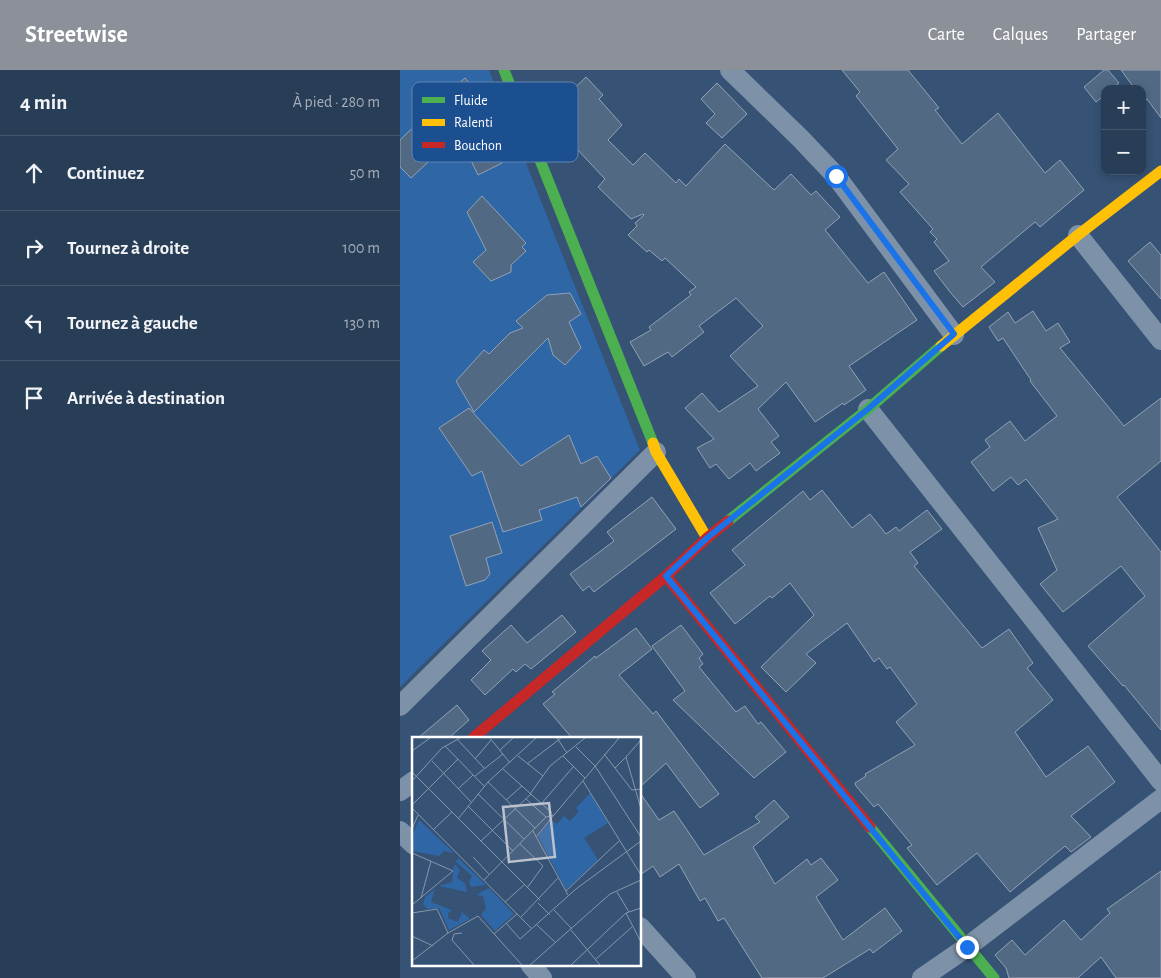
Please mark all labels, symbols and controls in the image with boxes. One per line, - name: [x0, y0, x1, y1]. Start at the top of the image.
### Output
- text: Streetwise: [25, 23, 128, 47]
- text: Carte: [928, 26, 965, 44]
- text: Calques: [993, 26, 1048, 44]
- text: Partager: [1076, 26, 1136, 44]
- legend: [412, 82, 578, 162]
- map controls: [1101, 85, 1146, 175]
- button: +: [1101, 85, 1146, 130]
- text: 4 min: [20, 92, 67, 113]
- text: À pied · 280 m: [293, 94, 380, 110]
- text: Fluide: [454, 94, 488, 108]
- text: Ralenti: [454, 116, 493, 130]
- button: −: [1101, 130, 1146, 175]
- text: Bouchon: [454, 139, 502, 153]
- icon: ahead: [20, 159, 48, 187]
- text: Continuez: [67, 164, 144, 183]
- text: 50 m: [349, 165, 380, 181]
- route start: [825, 165, 848, 188]
- icon: right: [20, 234, 48, 262]
- text: Tournez à droite: [67, 239, 189, 258]
- text: 100 m: [342, 240, 380, 256]
- icon: left: [20, 309, 48, 337]
- text: Tournez à gauche: [67, 314, 198, 333]
- text: 130 m: [344, 315, 380, 331]
- icon: arrive: [20, 384, 48, 412]
- text: Arrivée à destination: [67, 389, 225, 408]
- inset map: [412, 737, 641, 966]
- route end: [956, 936, 979, 959]

